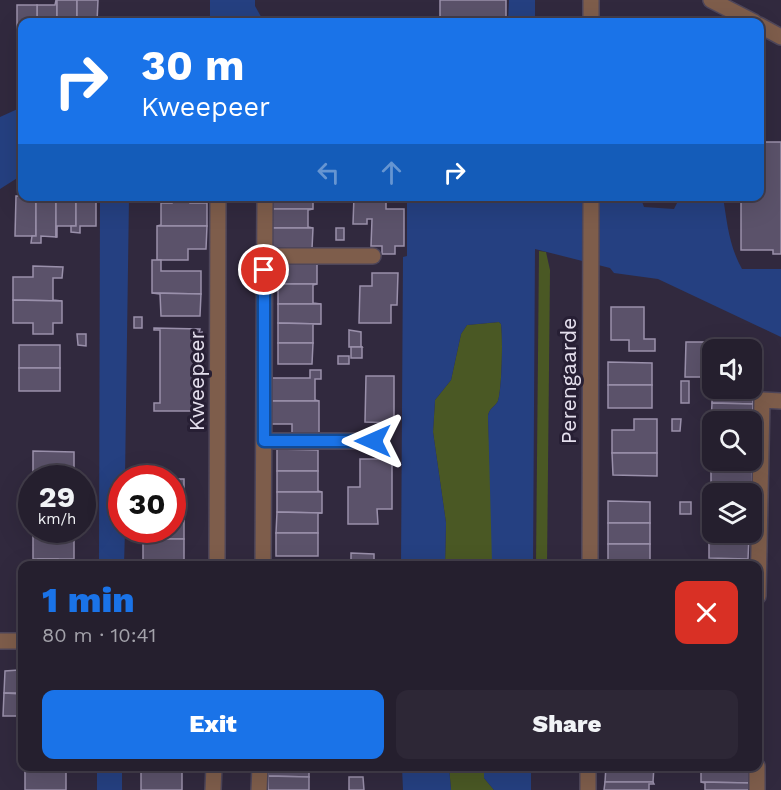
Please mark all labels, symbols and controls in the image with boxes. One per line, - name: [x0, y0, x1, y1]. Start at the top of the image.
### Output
- text: 30 m: [141, 41, 245, 90]
- icon: right: [42, 42, 120, 120]
- text: Kweepeer: [141, 91, 270, 123]
- icon: left: [312, 156, 345, 189]
- icon: ahead: [375, 156, 408, 189]
- icon: right: [438, 156, 471, 189]
- pin: [238, 244, 289, 295]
- icon: arrive: [247, 253, 280, 286]
- street label: Perengaarde: [556, 318, 581, 444]
- street label: Kweepeer: [184, 330, 209, 431]
- map controls: [702, 339, 762, 543]
- button: sound: [702, 339, 762, 399]
- position arrow: [341, 409, 405, 473]
- button: search: [702, 411, 762, 471]
- speed limit sign: 30: [108, 465, 186, 543]
- text: 29: [39, 479, 75, 514]
- button: layers: [702, 483, 762, 543]
- text: km/h: [38, 510, 76, 528]
- text: 1 min: [42, 579, 135, 621]
- button: close: [675, 581, 738, 644]
- text: 80 m · 10:41: [42, 623, 156, 647]
- button: Exit: [42, 690, 384, 759]
- button: Share: [396, 690, 738, 759]

